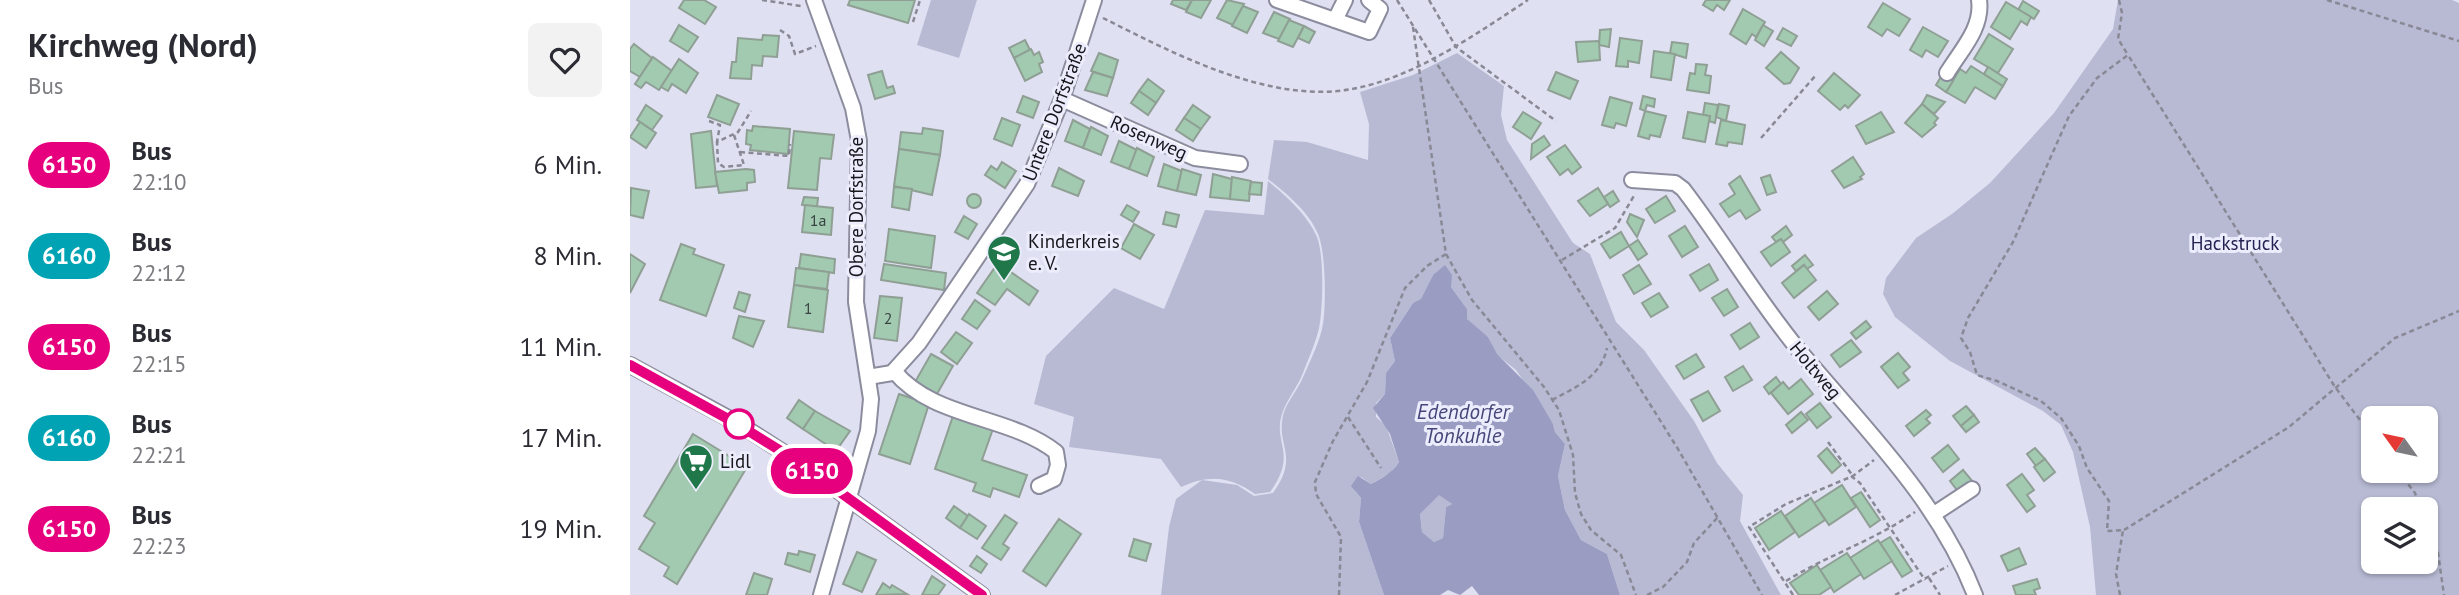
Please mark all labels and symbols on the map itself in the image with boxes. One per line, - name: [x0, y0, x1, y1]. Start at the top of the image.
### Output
- street label: Untere Dorfstraße: [1017, 39, 1091, 185]
- street label: Rosenweg: [1107, 109, 1191, 165]
- street label: Obere Dorfstraße: [844, 137, 868, 277]
- house number: 1a: [810, 210, 826, 230]
- place label: Kinderkreis e. V.: [1028, 229, 1120, 275]
- park label: Hackstruck: [2191, 231, 2279, 255]
- school or university icon: Kinderkreis e. V.: [985, 233, 1023, 282]
- house number: 1: [804, 298, 812, 318]
- house number: 2: [884, 308, 892, 328]
- street label: Holtweg: [1785, 336, 1847, 404]
- water label: Edendorfer Tonkuhle: [1417, 398, 1511, 449]
- north arrow: [2361, 406, 2438, 483]
- unlabelled marker: [724, 409, 754, 439]
- supermarket icon: Lidl: [677, 442, 715, 491]
- line badge: 6150: [763, 448, 861, 494]
- place label: Lidl: [720, 449, 751, 473]

